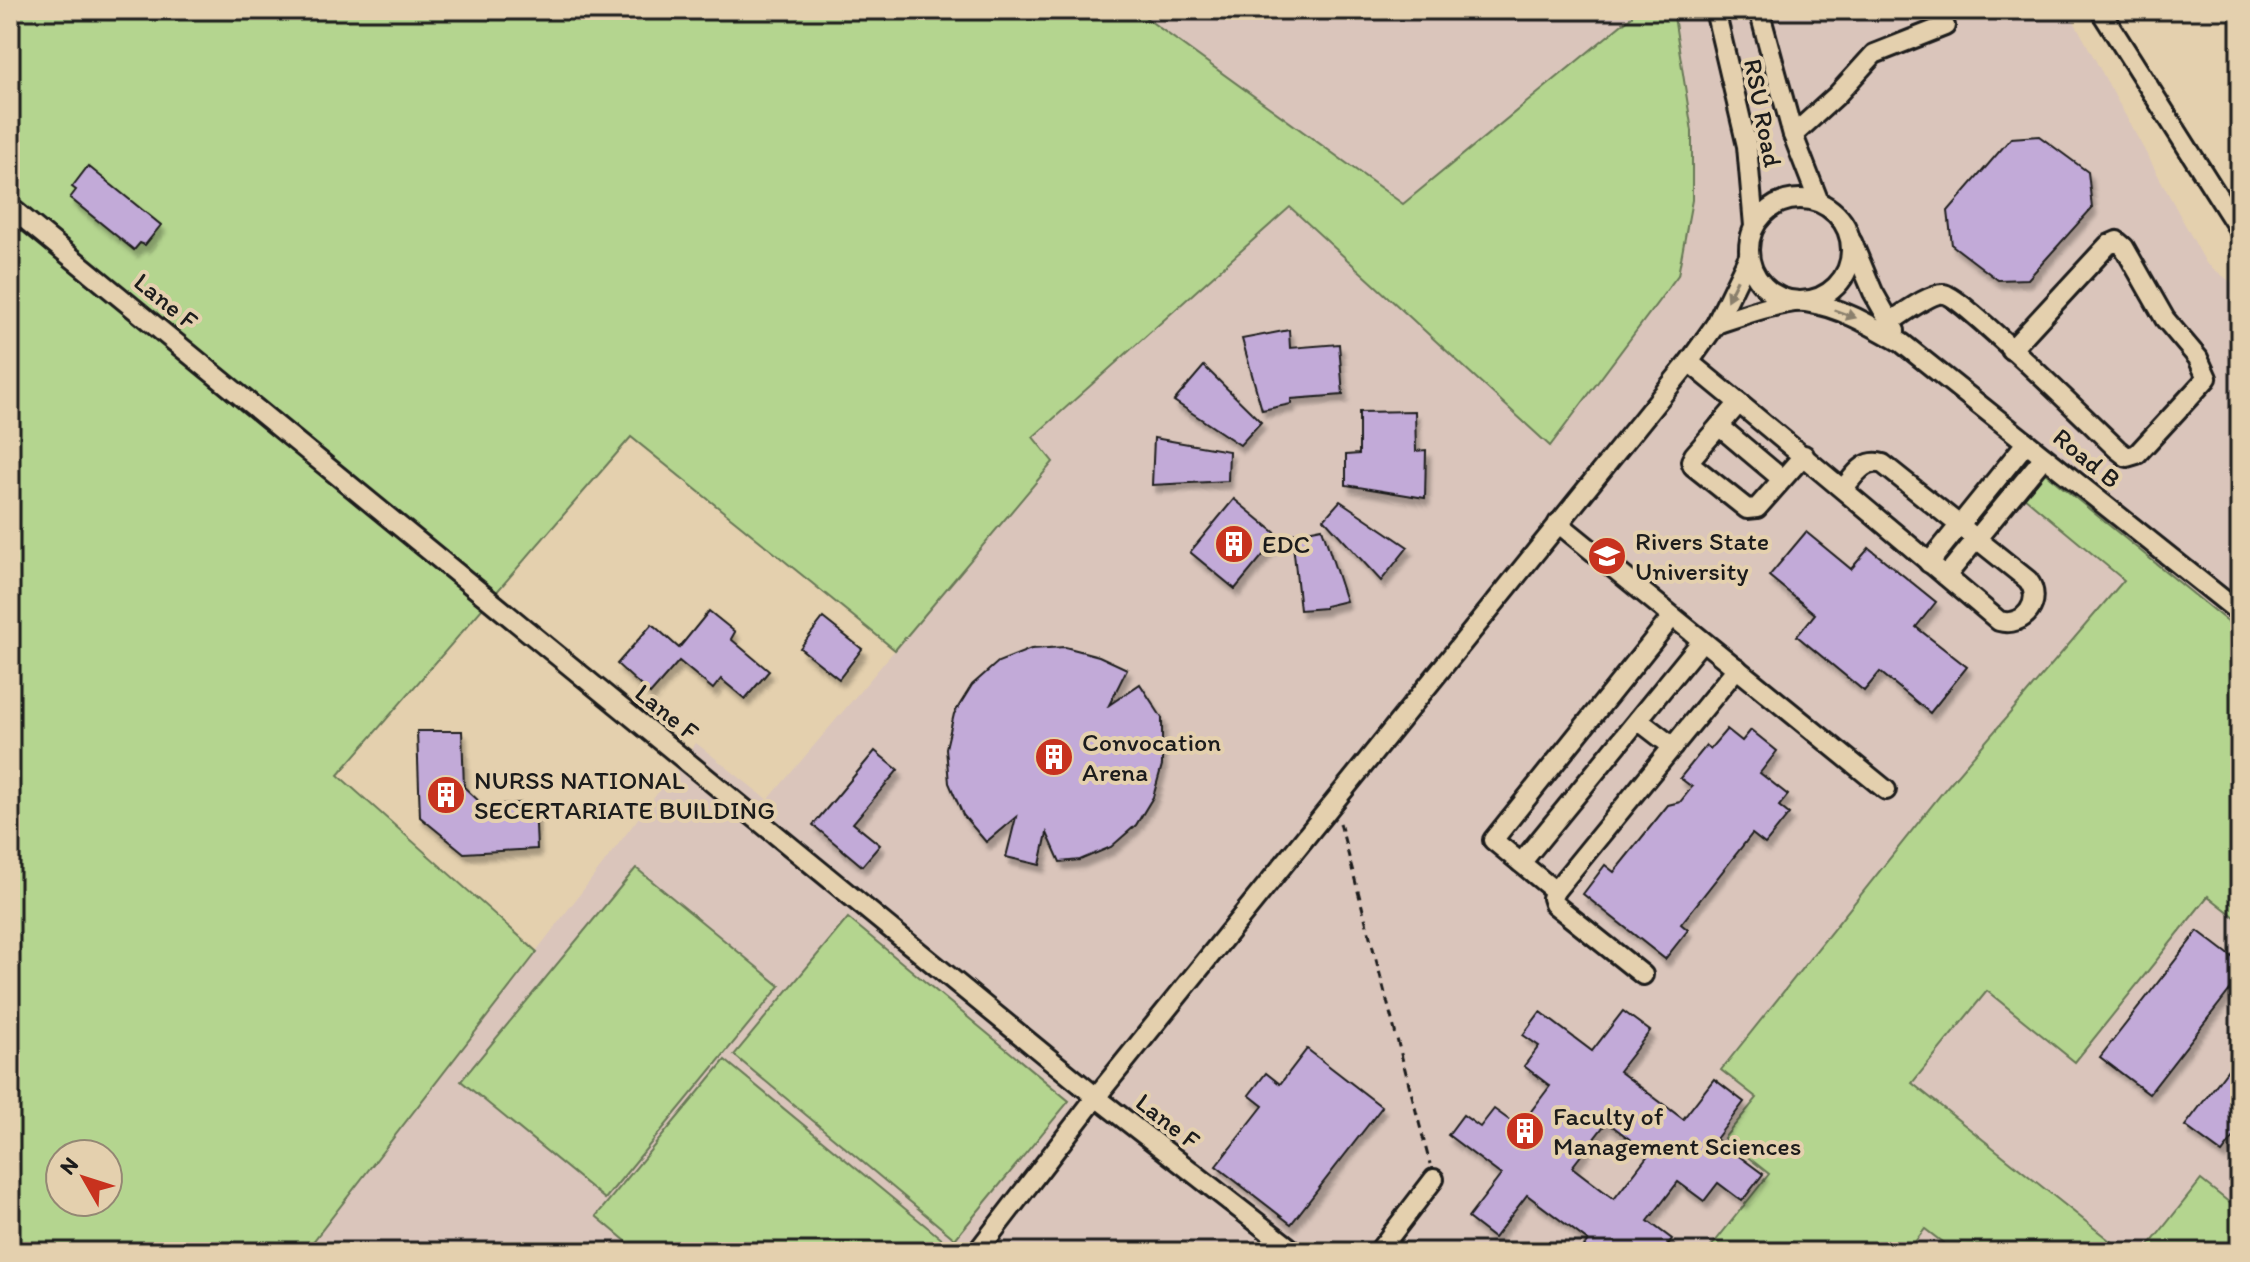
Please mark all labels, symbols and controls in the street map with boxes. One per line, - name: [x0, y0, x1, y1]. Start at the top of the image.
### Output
- street label: RSU Road: [1737, 56, 1789, 171]
- street label: Lane F: [128, 266, 205, 337]
- one-way arrow: [1725, 278, 1739, 302]
- one-way arrow: [1833, 308, 1857, 321]
- street label: Road B: [2047, 421, 2127, 495]
- building icon: EDC: [1213, 523, 1255, 565]
- place label: Rivers State University: [1635, 525, 1769, 587]
- place label: EDC: [1262, 528, 1310, 560]
- school or university icon: Rivers State University: [1586, 535, 1628, 577]
- street label: Lane F: [629, 677, 706, 748]
- place label: Convocation Arena: [1082, 726, 1221, 788]
- building icon: Convocation Arena: [1033, 736, 1075, 778]
- place label: NURSS NATIONAL SECERTARIATE BUILDING: [474, 764, 775, 826]
- building icon: NURSS NATIONAL SECERTARIATE BUILDING: [425, 774, 467, 816]
- street label: Lane F: [1129, 1086, 1207, 1156]
- place label: Faculty of Management Sciences: [1553, 1100, 1801, 1162]
- building icon: Faculty of Management Sciences: [1504, 1110, 1546, 1152]
- north arrow: [44, 1138, 124, 1218]
- text: N: [54, 1151, 84, 1180]

